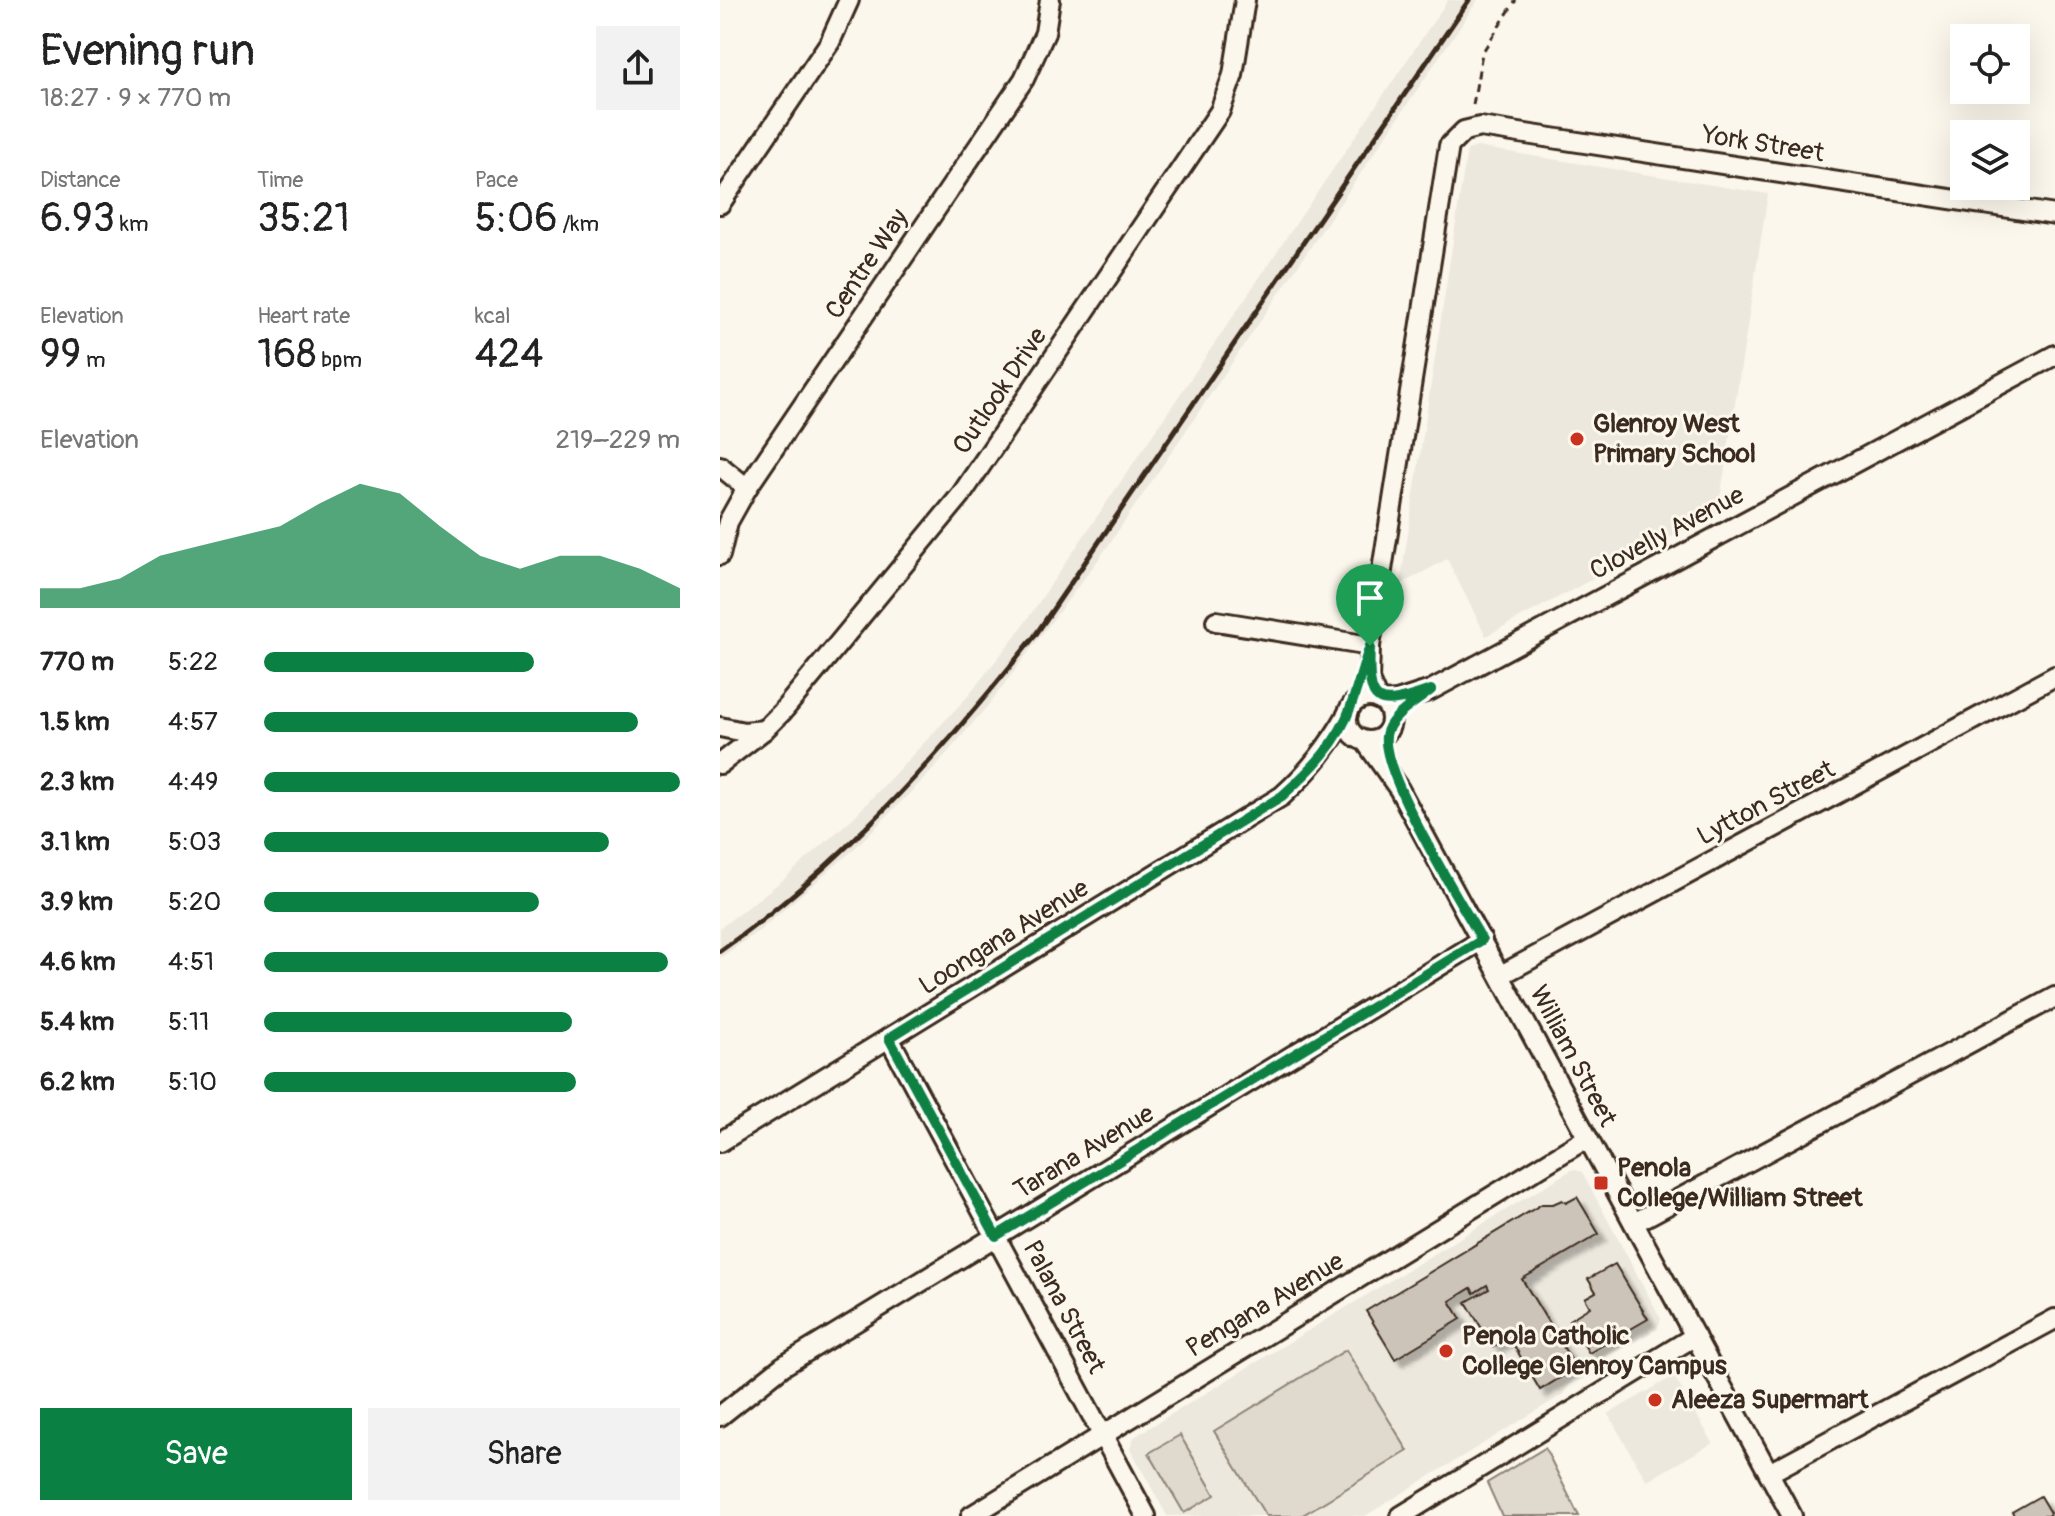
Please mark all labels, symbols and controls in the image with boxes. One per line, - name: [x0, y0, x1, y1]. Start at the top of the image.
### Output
- text: Evening run: [40, 24, 255, 79]
- map controls: [1950, 24, 2030, 200]
- button: locate: [1950, 24, 2030, 104]
- button: share: [596, 26, 680, 110]
- text: 18:27 · 9 × 770 m: [40, 82, 231, 114]
- street label: York Street: [1699, 118, 1827, 170]
- button: layers: [1950, 120, 2030, 200]
- text: Distance: [40, 166, 120, 194]
- text: Time: [257, 166, 303, 194]
- text: Pace: [475, 166, 518, 194]
- text: 6.93: [40, 194, 115, 243]
- text: 35:21: [257, 194, 350, 243]
- text: 5:06: [475, 194, 558, 243]
- street label: Centre Way: [819, 203, 915, 325]
- text: km: [115, 210, 148, 238]
- text: /km: [558, 210, 599, 238]
- text: Elevation: [40, 302, 124, 330]
- text: Heart rate: [257, 302, 350, 330]
- text: kcal: [475, 302, 510, 330]
- street label: Outlook Drive: [946, 321, 1054, 461]
- text: 99: [40, 330, 81, 379]
- text: 168: [257, 330, 316, 379]
- text: 424: [475, 330, 543, 379]
- text: m: [81, 346, 106, 374]
- text: bpm: [316, 346, 362, 374]
- place label: Glenroy West Primary School: [1593, 408, 1756, 470]
- text: Elevation: [40, 424, 139, 456]
- text: 219–229 m: [555, 424, 680, 456]
- marker: Glenroy West Primary School: [1568, 430, 1586, 448]
- street label: Clovelly Avenue: [1585, 479, 1750, 587]
- pin: [1336, 564, 1404, 646]
- icon: arrive: [1348, 576, 1392, 620]
- text: 770 m: [40, 646, 114, 678]
- text: 5:22: [168, 646, 218, 678]
- text: 1.5 km: [40, 706, 110, 738]
- text: 4:57: [168, 706, 218, 738]
- street label: Lytton Street: [1692, 753, 1841, 853]
- text: 2.3 km: [40, 766, 114, 798]
- text: 4:49: [168, 766, 219, 798]
- text: 3.1 km: [40, 826, 110, 858]
- text: 5:03: [168, 826, 221, 858]
- street label: Loongana Avenue: [913, 872, 1095, 1002]
- text: 3.9 km: [40, 886, 113, 918]
- text: 5:20: [168, 886, 221, 918]
- text: 4.6 km: [40, 946, 115, 978]
- text: 4:51: [168, 946, 214, 978]
- street label: William Street: [1522, 980, 1624, 1132]
- text: 5.4 km: [40, 1006, 114, 1038]
- text: 5:11: [168, 1006, 209, 1038]
- text: 6.2 km: [40, 1066, 115, 1098]
- text: 5:10: [168, 1066, 217, 1098]
- street label: Tarana Avenue: [1008, 1098, 1160, 1206]
- place label: Penola College/William Street: [1617, 1152, 1863, 1214]
- marker: Penola College/William Street: [1592, 1174, 1610, 1192]
- street label: Palana Street: [1016, 1235, 1113, 1379]
- street label: Pengana Avenue: [1180, 1245, 1350, 1365]
- place label: Penola Catholic College Glenroy Campus: [1462, 1320, 1727, 1382]
- marker: Penola Catholic College Glenroy Campus: [1437, 1342, 1455, 1360]
- place label: Aleeza Supermart: [1671, 1384, 1869, 1416]
- marker: Aleeza Supermart: [1646, 1391, 1664, 1409]
- button: Save: [40, 1408, 352, 1500]
- button: Share: [368, 1408, 680, 1500]

